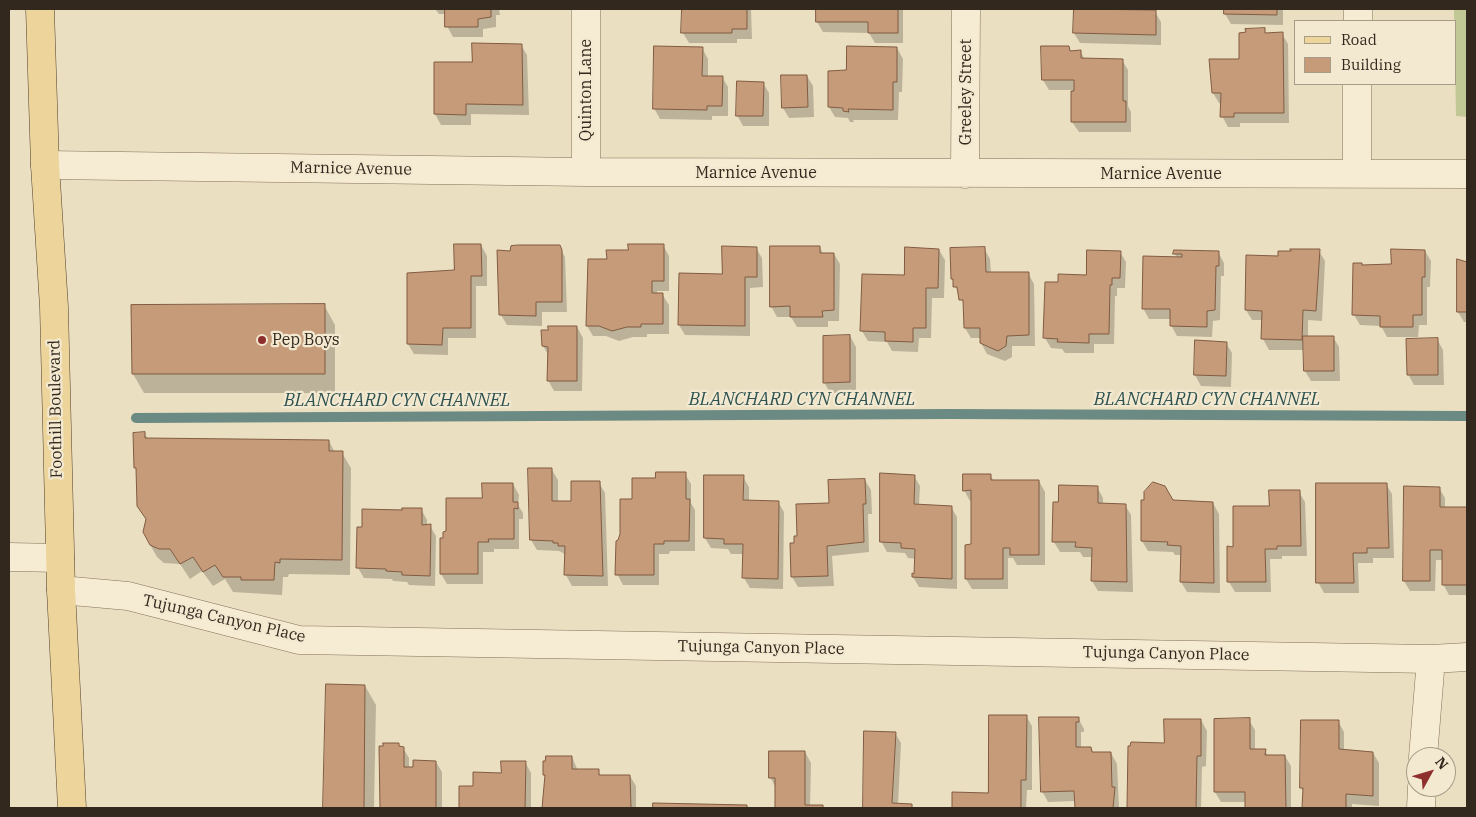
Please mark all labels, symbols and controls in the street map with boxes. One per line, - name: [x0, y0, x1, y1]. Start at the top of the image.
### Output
- legend: [1294, 20, 1456, 85]
- text: Road: [1341, 30, 1377, 49]
- street label: Quinton Lane: [576, 39, 596, 141]
- street label: Greeley Street: [956, 39, 976, 145]
- text: Building: [1341, 55, 1401, 74]
- street label: Marnice Avenue: [290, 158, 412, 180]
- street label: Marnice Avenue: [695, 163, 817, 183]
- street label: Marnice Avenue: [1100, 164, 1222, 184]
- place label: Pep Boys: [272, 330, 340, 350]
- marker: Pep Boys: [256, 334, 268, 346]
- street label: Foothill Boulevard: [45, 340, 67, 478]
- water label: BLANCHARD CYN CHANNEL: [689, 389, 915, 411]
- water label: BLANCHARD CYN CHANNEL: [1094, 389, 1320, 411]
- water label: BLANCHARD CYN CHANNEL: [284, 390, 510, 412]
- street label: Tujunga Canyon Place: [141, 591, 307, 647]
- street label: Tujunga Canyon Place: [678, 637, 844, 659]
- street label: Tujunga Canyon Place: [1083, 643, 1249, 665]
- north arrow: [1406, 747, 1456, 797]
- text: N: [1431, 753, 1452, 773]

